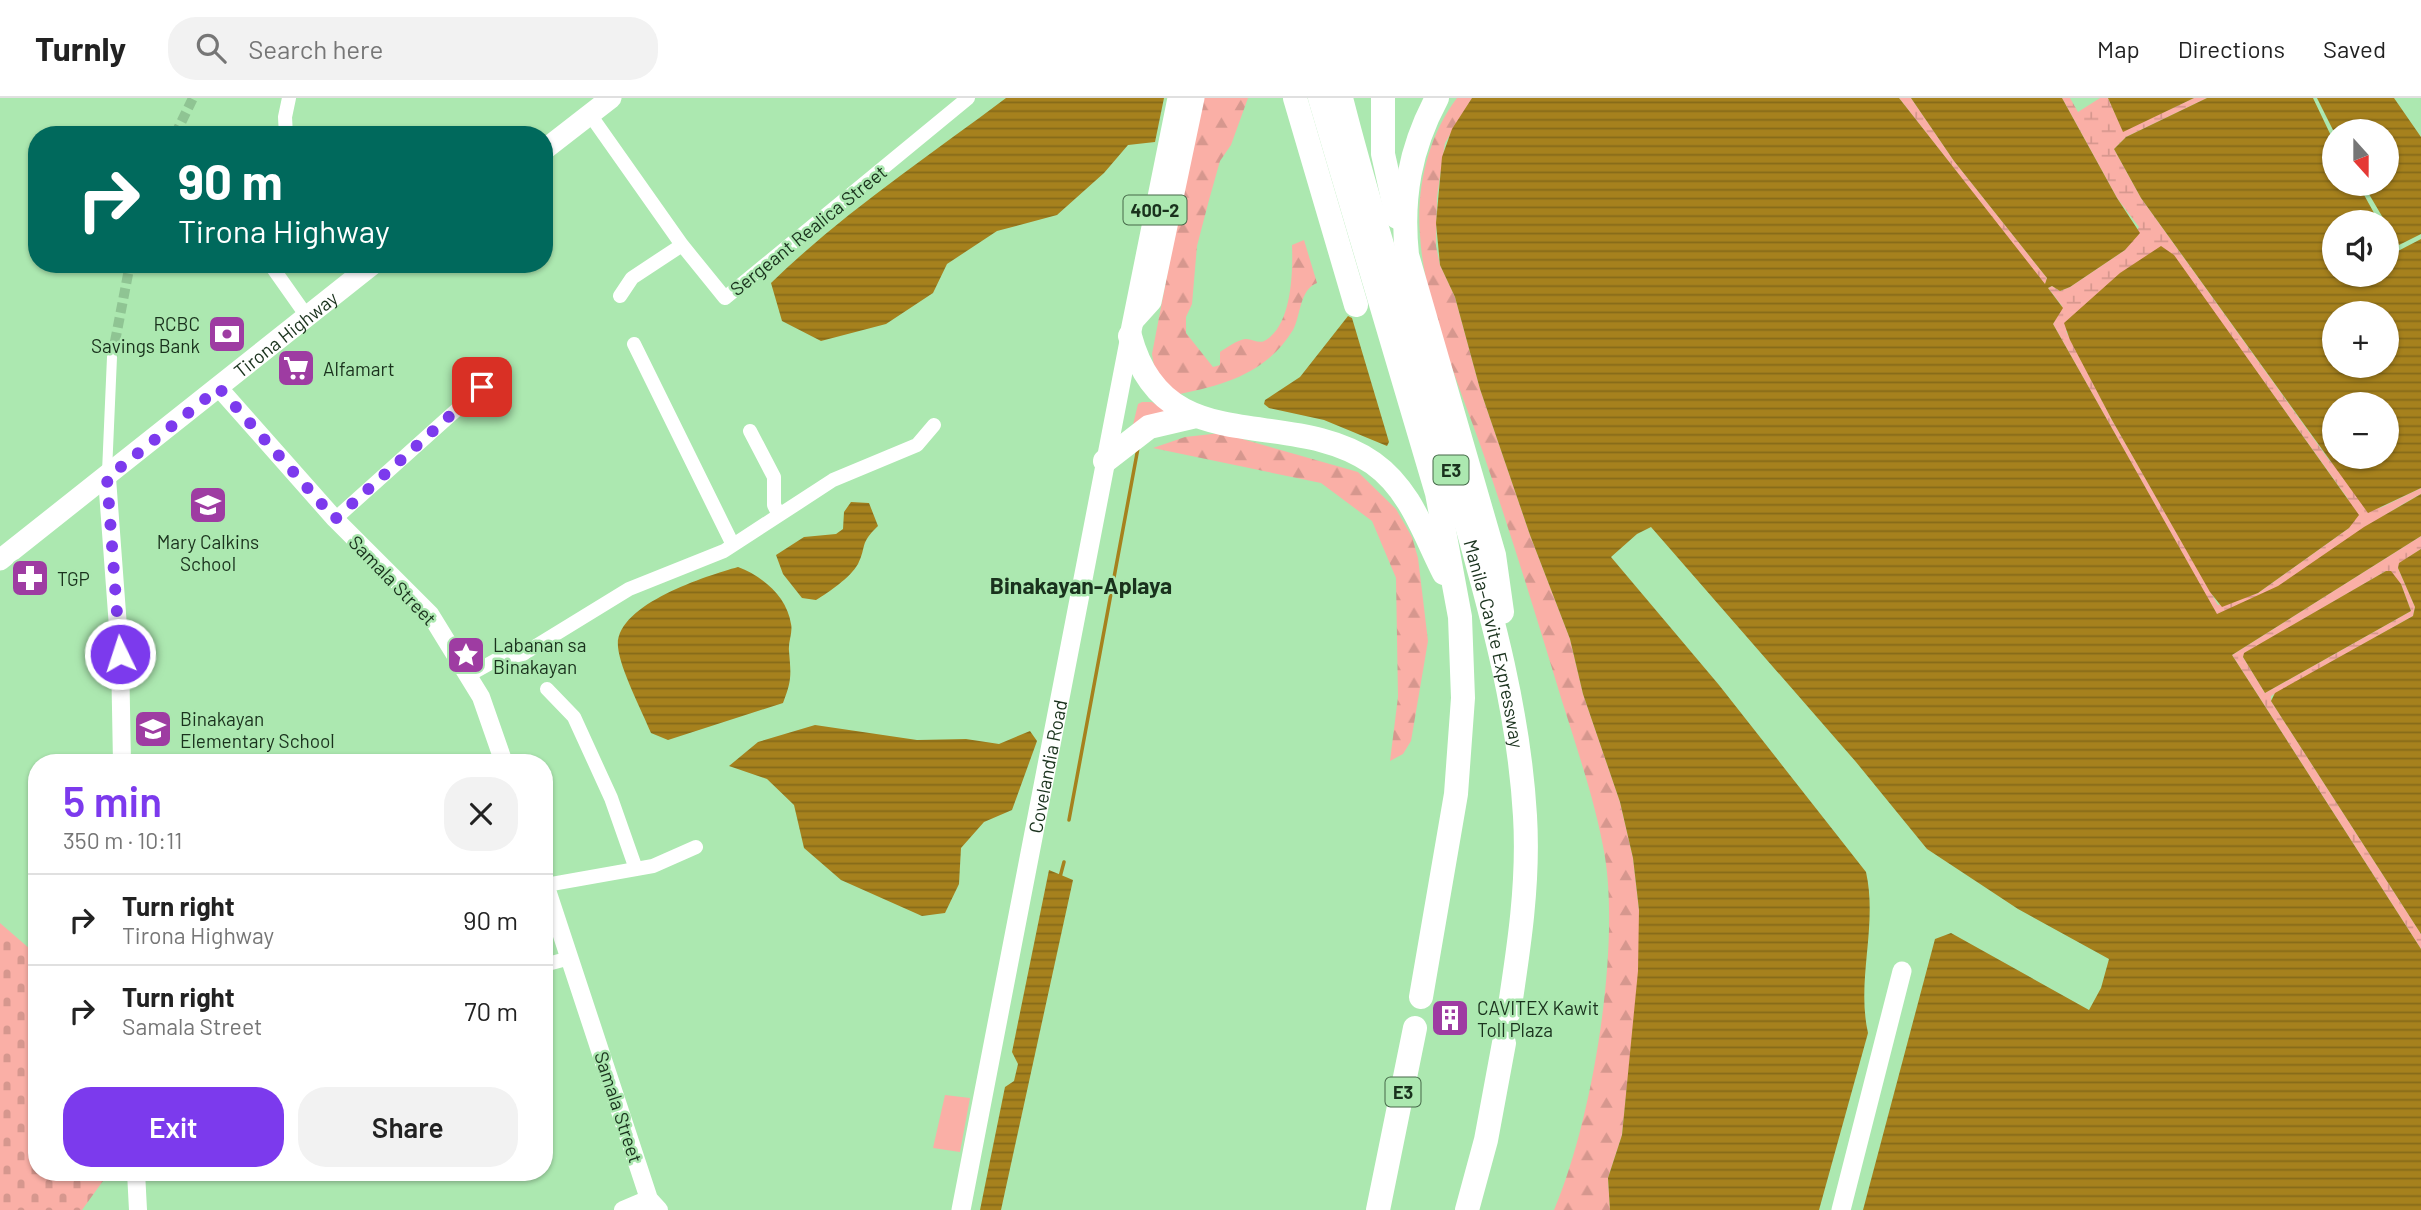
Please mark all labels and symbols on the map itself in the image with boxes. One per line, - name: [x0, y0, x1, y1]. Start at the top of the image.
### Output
- north arrow: [2322, 119, 2399, 196]
- street label: Sergeant Realica Street: [725, 160, 891, 300]
- road number: 400-2: [1124, 196, 1186, 225]
- street label: Tirona Highway: [229, 285, 342, 382]
- place label: RCBC Savings Bank: [91, 312, 200, 357]
- bank icon: RCBC Savings Bank: [206, 313, 248, 355]
- supermarket icon: Alfamart: [275, 347, 317, 389]
- place label: Alfamart: [323, 357, 395, 380]
- pin: [452, 357, 512, 417]
- road number: E3: [1434, 456, 1468, 484]
- school or university icon: Mary Calkins School: [187, 484, 229, 526]
- place label: Mary Calkins School: [157, 530, 259, 575]
- street label: Samala Street: [344, 530, 442, 630]
- street label: Manila–Cavite Expressway: [1460, 536, 1530, 750]
- pharmacy icon: TGP: [9, 557, 51, 599]
- place label: TGP: [57, 567, 90, 590]
- district label: Binakayan-Aplaya: [990, 571, 1172, 599]
- position arrow: [83, 617, 157, 691]
- place label: Labanan sa Binakayan: [493, 633, 586, 678]
- place icon: Labanan sa Binakayan: [445, 634, 487, 676]
- street label: Covelandia Road: [1023, 698, 1071, 835]
- place label: Binakayan Elementary School: [180, 707, 335, 752]
- school or university icon: Binakayan Elementary School: [132, 708, 174, 750]
- place label: CAVITEX Kawit Toll Plaza: [1477, 996, 1599, 1041]
- building icon: CAVITEX Kawit Toll Plaza: [1429, 997, 1471, 1039]
- street label: Samala Street: [590, 1048, 648, 1166]
- road number: E3: [1386, 1077, 1420, 1107]

